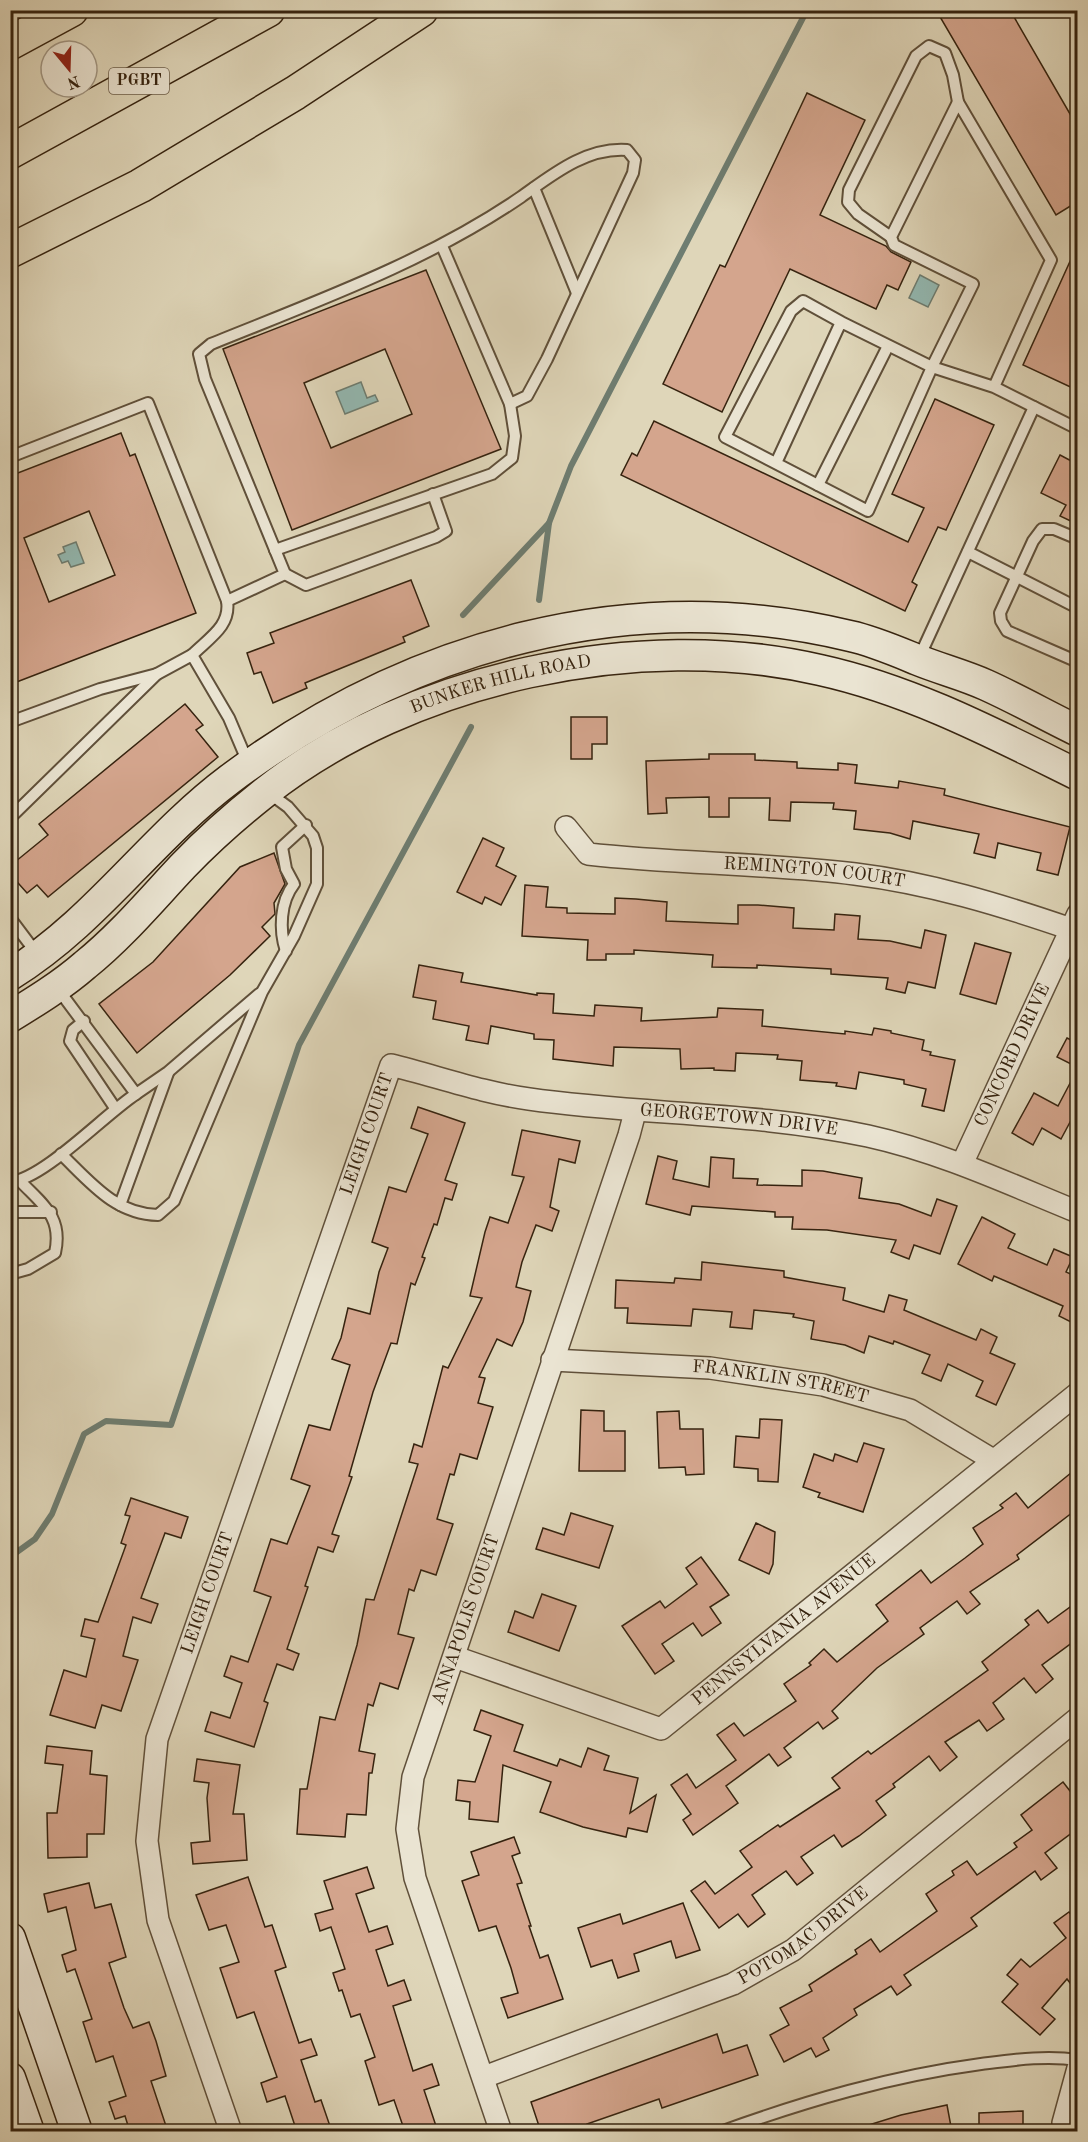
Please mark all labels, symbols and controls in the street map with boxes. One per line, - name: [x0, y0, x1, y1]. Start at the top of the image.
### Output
- north arrow: [39, 39, 99, 99]
- road number: PGBT: [109, 68, 169, 94]
- text: N: [64, 72, 82, 91]
- street label: BUNKER HILL ROAD: [407, 652, 592, 717]
- street label: REMINGTON COURT: [723, 855, 907, 891]
- street label: CONCORD DRIVE: [972, 981, 1053, 1129]
- street label: LEIGH COURT: [338, 1071, 397, 1197]
- street label: GEORGETOWN DRIVE: [639, 1101, 839, 1139]
- street label: FRANKLIN STREET: [692, 1358, 871, 1407]
- street label: LEIGH COURT: [178, 1530, 237, 1656]
- street label: ANNAPOLIS COURT: [429, 1532, 503, 1707]
- street label: PENNSYLVANIA AVENUE: [689, 1551, 879, 1709]
- street label: POTOMAC DRIVE: [735, 1884, 872, 1988]

